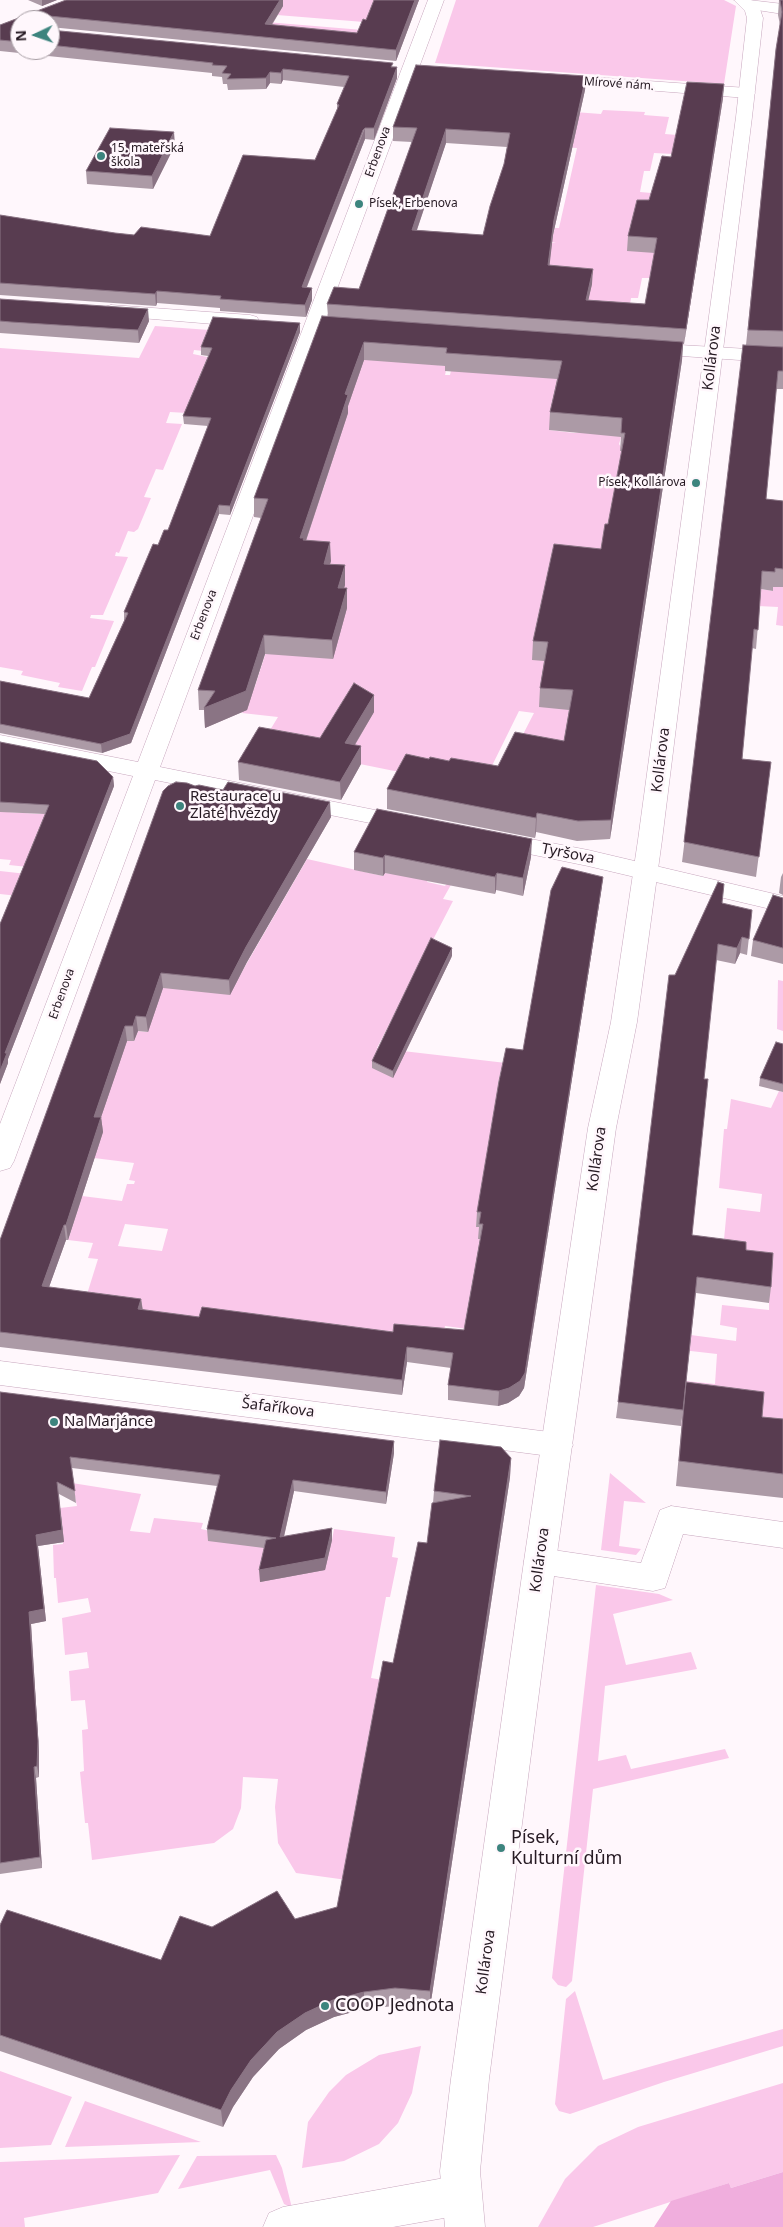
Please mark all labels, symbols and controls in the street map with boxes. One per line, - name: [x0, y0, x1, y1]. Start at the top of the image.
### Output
- north arrow: [10, 10, 60, 60]
- text: N: [11, 30, 30, 42]
- street label: Mírové nám.: [583, 74, 655, 94]
- street label: Erbenova: [362, 125, 394, 179]
- place label: 15. mateřská škola: [111, 142, 184, 170]
- marker: 15. mateřská škola: [95, 150, 107, 162]
- place label: Písek, Erbenova: [369, 197, 458, 211]
- marker: Písek, Erbenova: [353, 198, 365, 210]
- street label: Kollárova: [699, 325, 725, 391]
- place label: Písek, Kollárova: [598, 476, 686, 490]
- marker: Písek, Kollárova: [690, 477, 702, 489]
- street label: Erbenova: [188, 588, 220, 642]
- street label: Kollárova: [648, 727, 674, 793]
- place label: Restaurace u Zlaté hvězdy: [190, 788, 281, 823]
- marker: Restaurace u Zlaté hvězdy: [174, 800, 186, 812]
- street label: Tyršova: [540, 840, 596, 868]
- street label: Erbenova: [46, 967, 78, 1021]
- street label: Kollárova: [584, 1125, 610, 1193]
- street label: Šafaříkova: [241, 1395, 315, 1421]
- place label: Na Marjánce: [64, 1413, 153, 1431]
- marker: Na Marjánce: [48, 1416, 60, 1428]
- street label: Kollárova: [527, 1526, 553, 1594]
- place label: Písek, Kulturní dům: [511, 1827, 622, 1870]
- marker: Písek, Kulturní dům: [495, 1842, 507, 1854]
- street label: Kollárova: [473, 1928, 499, 1996]
- place label: COOP Jednota: [335, 1995, 454, 2017]
- marker: COOP Jednota: [319, 2000, 331, 2012]

